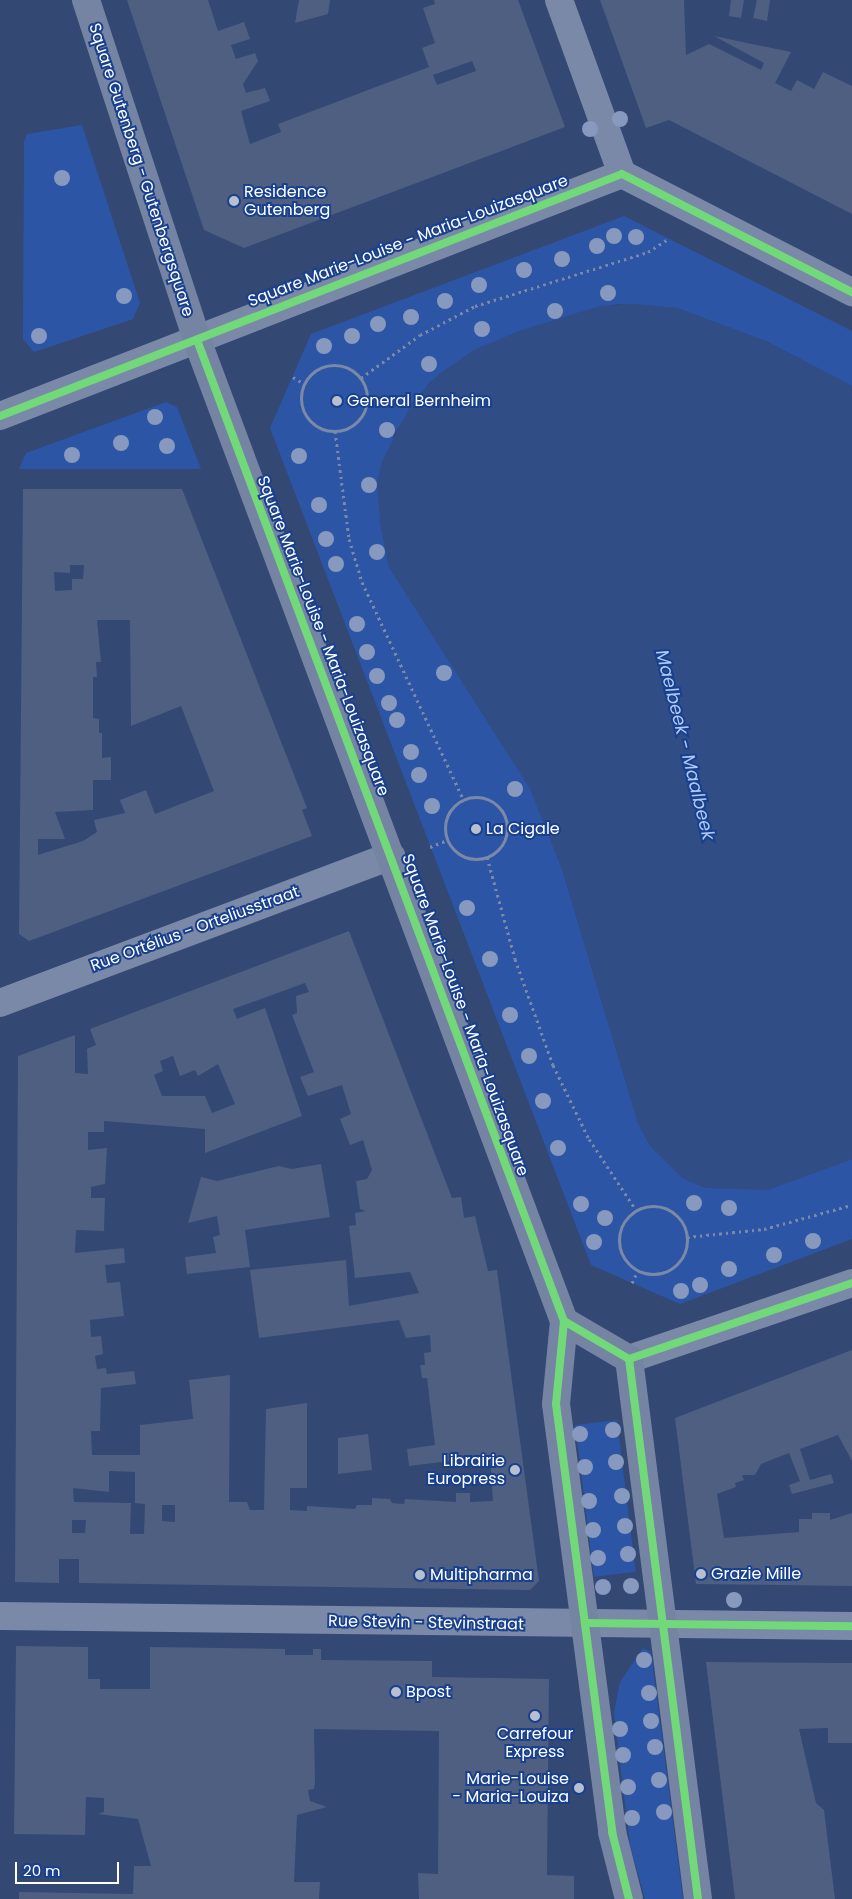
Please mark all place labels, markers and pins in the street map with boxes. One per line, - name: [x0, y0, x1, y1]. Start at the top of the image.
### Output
- place label: Residence Gutenberg: [244, 182, 330, 220]
- marker: Residence Gutenberg: [228, 195, 240, 207]
- place label: General Bernheim: [347, 391, 491, 411]
- marker: General Bernheim: [331, 395, 343, 407]
- place label: La Cigale: [486, 819, 560, 839]
- marker: La Cigale: [470, 823, 482, 835]
- place label: Librairie Europress: [427, 1451, 505, 1489]
- marker: Librairie Europress: [509, 1464, 521, 1476]
- place label: Grazie Mille: [711, 1564, 801, 1584]
- place label: Multipharma: [430, 1565, 533, 1585]
- marker: Grazie Mille: [695, 1568, 707, 1580]
- marker: Multipharma: [414, 1569, 426, 1581]
- place label: Bpost: [406, 1682, 451, 1702]
- marker: Bpost: [390, 1686, 402, 1698]
- marker: Carrefour Express: [529, 1710, 541, 1722]
- place label: Carrefour Express: [497, 1724, 573, 1762]
- place label: Marie-Louise - Maria-Louiza: [452, 1769, 569, 1807]
- marker: Marie-Louise - Maria-Louiza: [573, 1782, 585, 1794]

